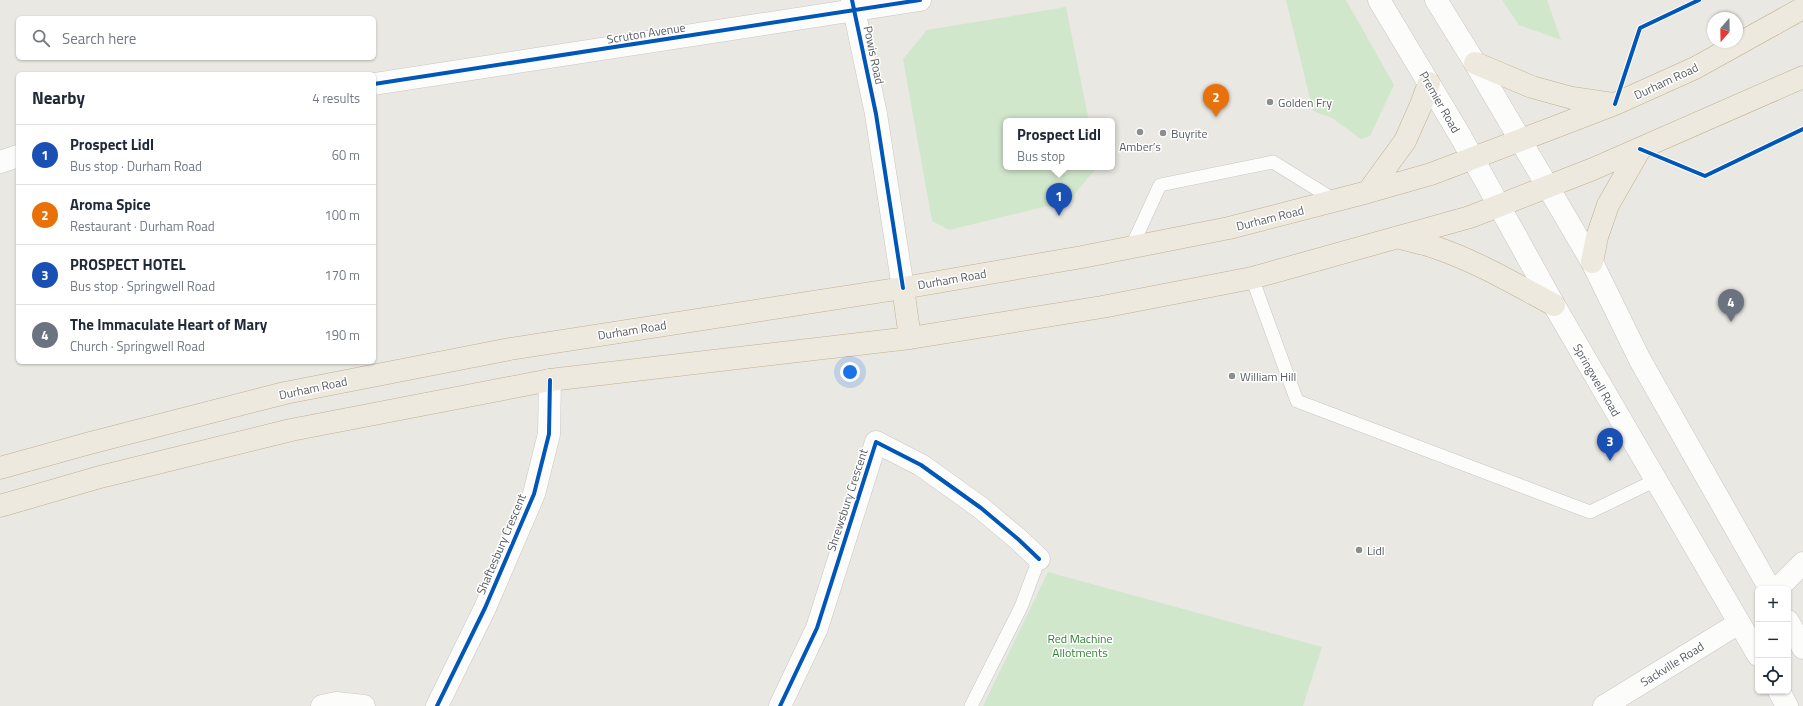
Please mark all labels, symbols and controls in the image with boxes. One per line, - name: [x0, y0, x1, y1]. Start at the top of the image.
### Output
- north arrow: [1707, 12, 1743, 48]
- search box: [16, 16, 376, 60]
- street label: Scruton Avenue: [605, 17, 687, 49]
- street label: Powis Road: [859, 24, 889, 86]
- icon: search: [30, 27, 52, 49]
- text: Search here: [62, 27, 136, 50]
- street label: Durham Road: [1631, 58, 1701, 104]
- street label: Premier Road: [1415, 68, 1465, 136]
- pin: 2: [1203, 84, 1229, 117]
- text: Nearby: [32, 85, 85, 111]
- text: 4 results: [312, 88, 360, 108]
- place label: Golden Fry: [1278, 93, 1332, 112]
- marker: Golden Fry: [1265, 97, 1275, 107]
- popup: [1003, 118, 1115, 170]
- text: Prospect Lidl: [1017, 123, 1101, 146]
- place label: Buyrite: [1171, 124, 1208, 143]
- marker: Amber’s: [1135, 127, 1145, 137]
- marker: Buyrite: [1158, 128, 1168, 138]
- text: Prospect Lidl: [70, 133, 154, 156]
- place label: Amber’s: [1119, 137, 1161, 156]
- text: 1: [41, 145, 49, 165]
- text: 60 m: [332, 145, 360, 165]
- text: Bus stop: [1017, 146, 1065, 166]
- text: Bus stop · Durham Road: [70, 156, 202, 176]
- pin: 1: [1046, 183, 1072, 216]
- text: Aroma Spice: [70, 193, 151, 216]
- street label: Durham Road: [1234, 200, 1306, 236]
- text: 2: [41, 205, 49, 225]
- text: 100 m: [324, 205, 360, 225]
- text: Restaurant · Durham Road: [70, 216, 215, 236]
- text: PROSPECT HOTEL: [70, 253, 186, 276]
- street label: Durham Road: [916, 264, 988, 294]
- text: 3: [41, 265, 49, 285]
- text: 170 m: [324, 265, 360, 285]
- text: Bus stop · Springwell Road: [70, 276, 215, 296]
- pin: 4: [1718, 289, 1744, 322]
- text: The Immaculate Heart of Mary: [70, 313, 267, 336]
- street label: Durham Road: [596, 315, 668, 345]
- text: 4: [41, 325, 49, 345]
- text: 190 m: [324, 325, 360, 345]
- text: Church · Springwell Road: [70, 336, 205, 356]
- street label: Springwell Road: [1568, 340, 1626, 420]
- your location: [840, 362, 860, 382]
- place label: William Hill: [1240, 367, 1296, 386]
- street label: Durham Road: [277, 371, 349, 405]
- marker: William Hill: [1227, 371, 1237, 381]
- pin: 3: [1597, 428, 1623, 461]
- street label: Shrewsbury Crescent: [821, 445, 873, 554]
- street label: Shaftesbury Crescent: [471, 490, 531, 597]
- place label: Lidl: [1367, 541, 1385, 560]
- marker: Lidl: [1354, 545, 1364, 555]
- map controls: [1755, 586, 1791, 694]
- button: +: [1755, 586, 1791, 622]
- button: −: [1755, 622, 1791, 658]
- park label: Red Machine Allotments: [1047, 629, 1113, 662]
- street label: Sackville Road: [1636, 637, 1708, 691]
- button: locate: [1755, 658, 1791, 694]

